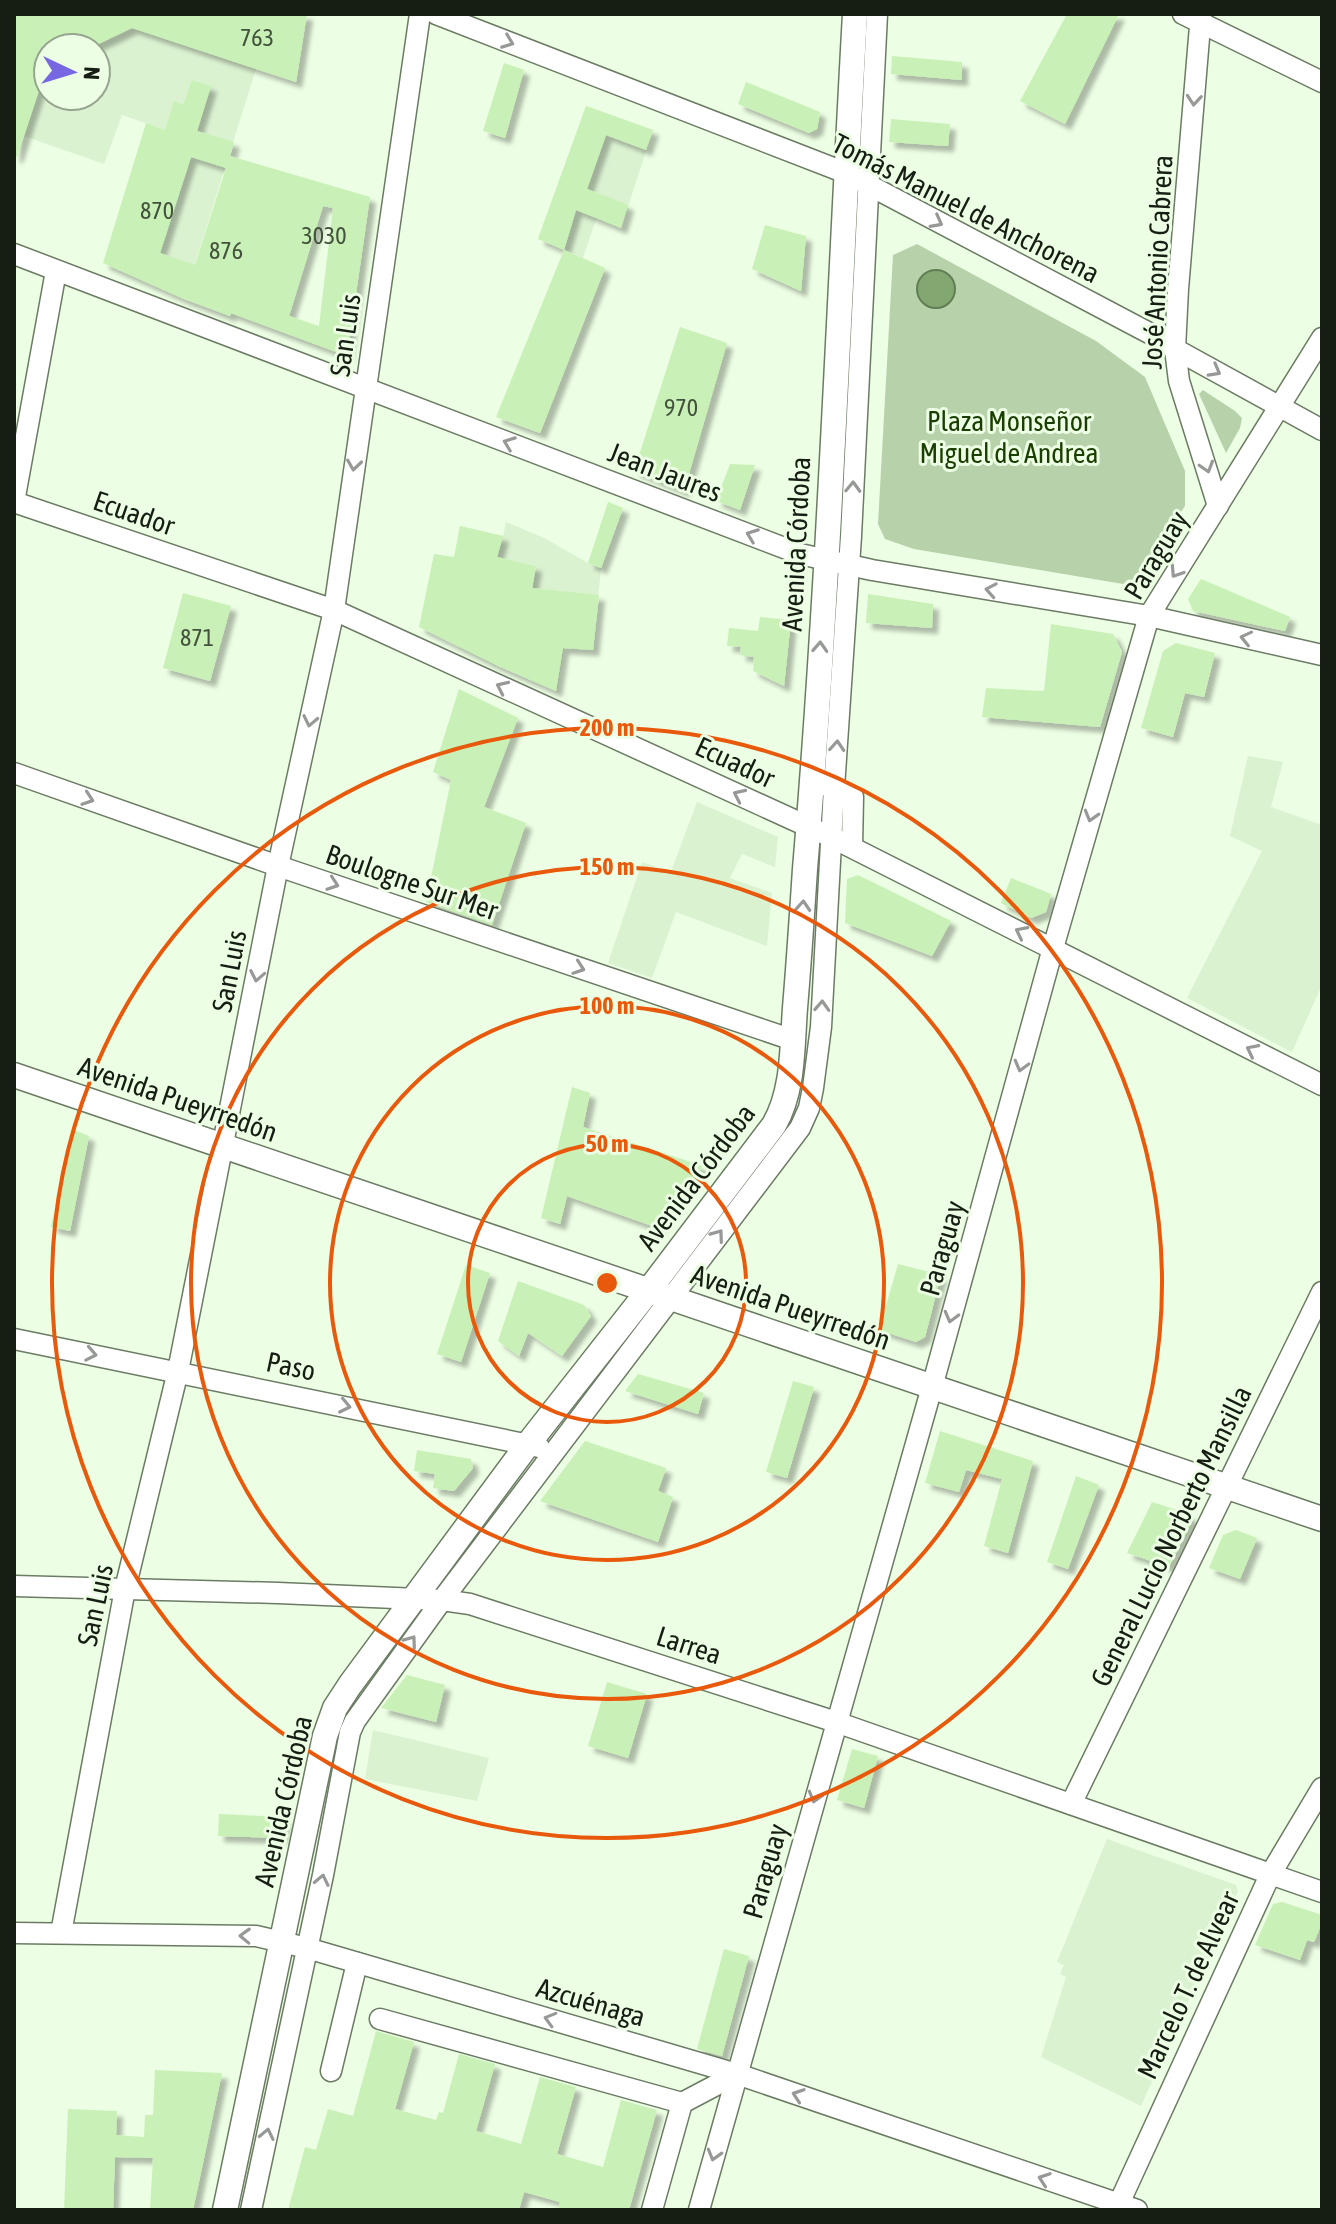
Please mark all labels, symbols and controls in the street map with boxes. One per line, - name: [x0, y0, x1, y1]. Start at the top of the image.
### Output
- house number: 763: [240, 24, 274, 51]
- north arrow: [32, 32, 112, 112]
- one-way arrow: [500, 32, 514, 49]
- text: N: [79, 66, 105, 81]
- one-way arrow: [1186, 94, 1203, 107]
- street label: Tomás Manuel de Anchorena: [827, 127, 1105, 289]
- street label: José Antonio Cabrera: [1135, 154, 1179, 370]
- house number: 870: [140, 197, 174, 224]
- one-way arrow: [928, 212, 943, 227]
- house number: 3030: [301, 222, 347, 249]
- house number: 876: [209, 237, 243, 264]
- street label: San Luis: [323, 292, 367, 378]
- one-way arrow: [1207, 362, 1221, 377]
- house number: 970: [664, 394, 698, 421]
- park label: Plaza Monseñor Miguel de Andrea: [919, 405, 1099, 469]
- one-way arrow: [503, 436, 517, 453]
- street label: Jean Jaures: [604, 436, 726, 508]
- street label: Avenida Córdoba: [775, 456, 817, 632]
- one-way arrow: [346, 458, 363, 472]
- one-way arrow: [1198, 459, 1214, 473]
- one-way arrow: [844, 480, 861, 493]
- street label: Ecuador: [89, 484, 179, 542]
- street label: Paraguay: [1117, 505, 1195, 605]
- one-way arrow: [746, 528, 760, 545]
- one-way arrow: [1171, 563, 1186, 577]
- one-way arrow: [984, 582, 997, 599]
- house number: 871: [180, 624, 214, 651]
- one-way arrow: [1240, 630, 1253, 647]
- one-way arrow: [812, 640, 829, 653]
- one-way arrow: [496, 680, 510, 696]
- one-way arrow: [302, 714, 319, 727]
- text: 200 m: [580, 714, 634, 741]
- street label: Ecuador: [690, 730, 780, 794]
- one-way arrow: [828, 739, 845, 752]
- one-way arrow: [732, 788, 747, 804]
- one-way arrow: [80, 789, 94, 805]
- one-way arrow: [1084, 808, 1101, 822]
- street label: Boulogne Sur Mer: [322, 838, 503, 927]
- text: 150 m: [580, 853, 634, 880]
- one-way arrow: [325, 875, 339, 891]
- one-way arrow: [794, 899, 811, 912]
- one-way arrow: [1014, 926, 1029, 942]
- street label: San Luis: [205, 927, 253, 1015]
- one-way arrow: [572, 958, 586, 974]
- one-way arrow: [249, 969, 266, 982]
- text: 100 m: [580, 992, 634, 1019]
- one-way arrow: [813, 999, 830, 1012]
- one-way arrow: [1246, 1044, 1261, 1059]
- street label: Avenida Pueyrredón: [74, 1050, 282, 1148]
- one-way arrow: [1014, 1059, 1030, 1073]
- street label: Avenida Córdoba: [631, 1098, 761, 1256]
- text: 50 m: [585, 1130, 629, 1157]
- street label: Paraguay: [913, 1197, 971, 1299]
- one-way arrow: [708, 1230, 723, 1244]
- street label: Avenida Pueyrredón: [687, 1258, 895, 1356]
- centre of rings: [593, 1269, 621, 1297]
- one-way arrow: [944, 1309, 961, 1323]
- one-way arrow: [83, 1345, 97, 1362]
- street label: Paso: [264, 1345, 318, 1387]
- street label: General Lucio Norberto Mansilla: [1084, 1381, 1258, 1691]
- one-way arrow: [338, 1397, 352, 1414]
- street label: San Luis: [71, 1561, 119, 1649]
- street label: Larrea: [653, 1620, 725, 1670]
- one-way arrow: [401, 1636, 416, 1650]
- street label: Avenida Córdoba: [248, 1712, 318, 1890]
- one-way arrow: [808, 1790, 824, 1803]
- street label: Paraguay: [736, 1820, 794, 1922]
- one-way arrow: [313, 1873, 330, 1887]
- street label: Marcelo T. de Alvear: [1131, 1886, 1246, 2084]
- one-way arrow: [238, 1928, 251, 1945]
- street label: Azcuénaga: [533, 1971, 649, 2033]
- one-way arrow: [543, 2012, 557, 2028]
- one-way arrow: [792, 2088, 806, 2104]
- one-way arrow: [258, 2128, 275, 2141]
- one-way arrow: [707, 2148, 724, 2162]
- one-way arrow: [1038, 2172, 1052, 2188]

